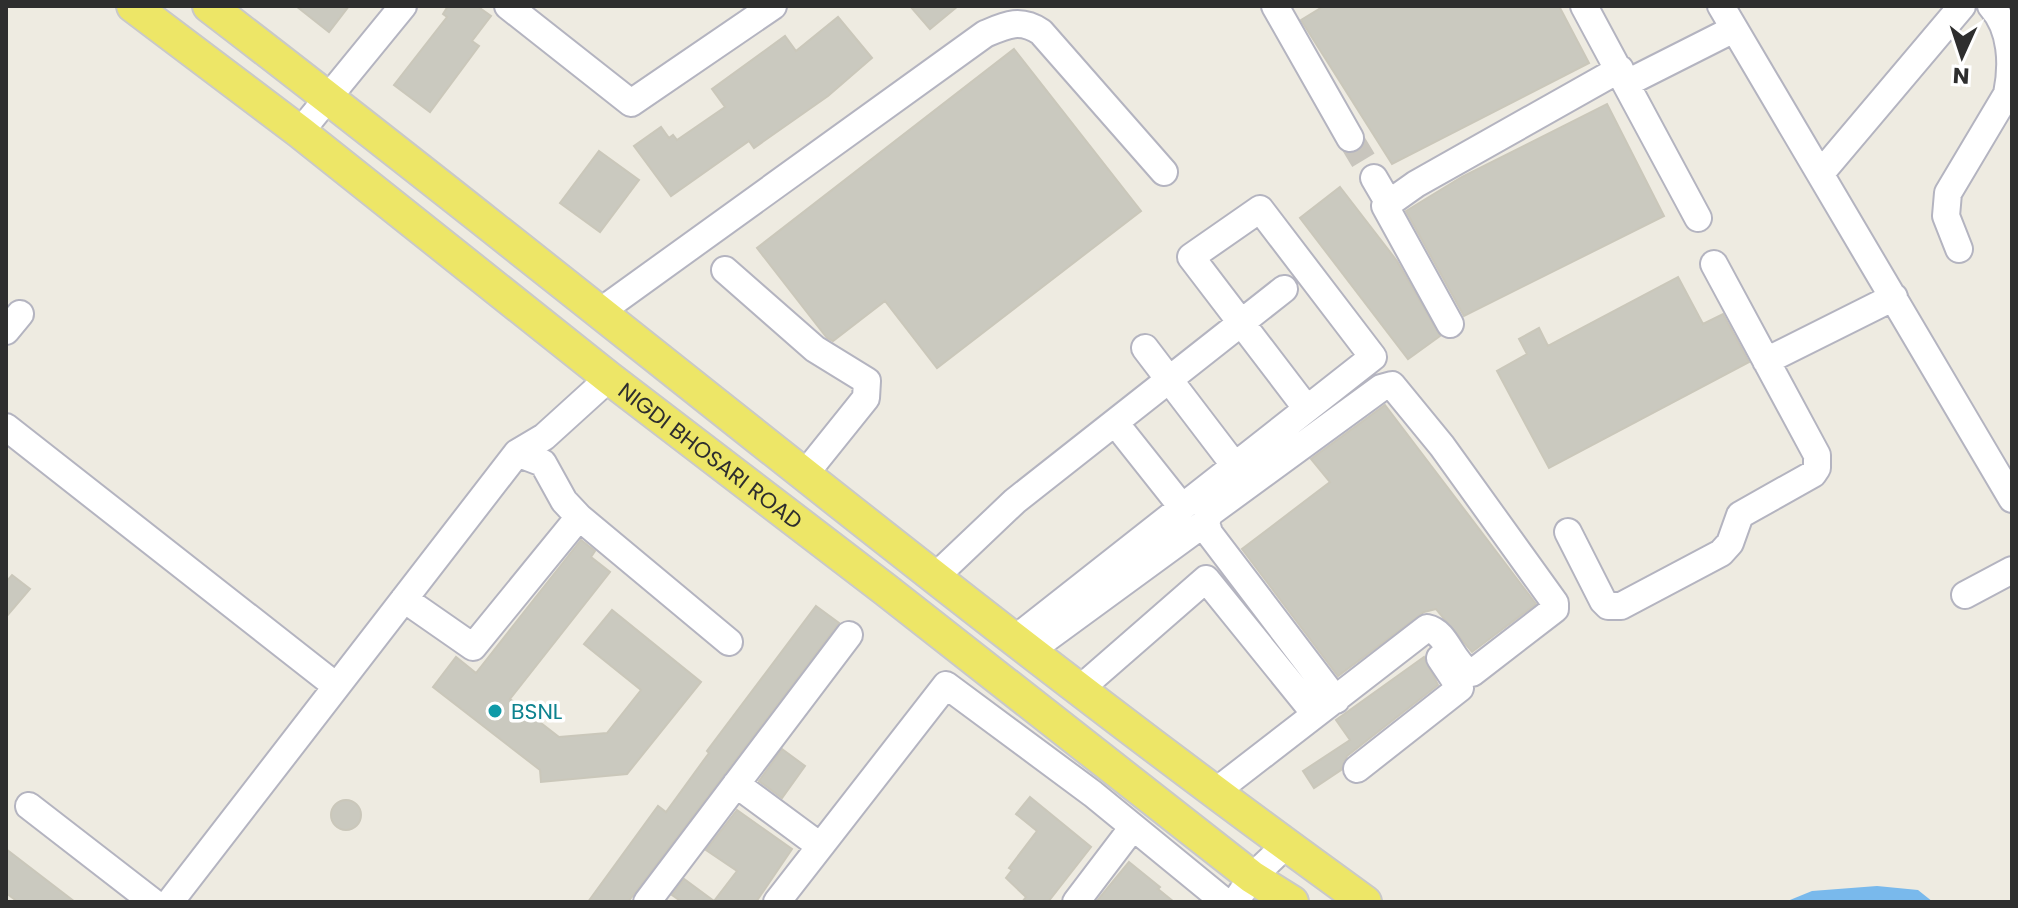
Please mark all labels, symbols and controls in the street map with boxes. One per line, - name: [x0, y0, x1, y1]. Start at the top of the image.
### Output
- north arrow: [1922, 16, 2002, 96]
- text: N: [1952, 60, 1970, 91]
- street label: NIGDI BHOSARI ROAD: [612, 376, 809, 537]
- place label: BSNL: [511, 696, 563, 727]
- marker: BSNL: [486, 702, 504, 720]

